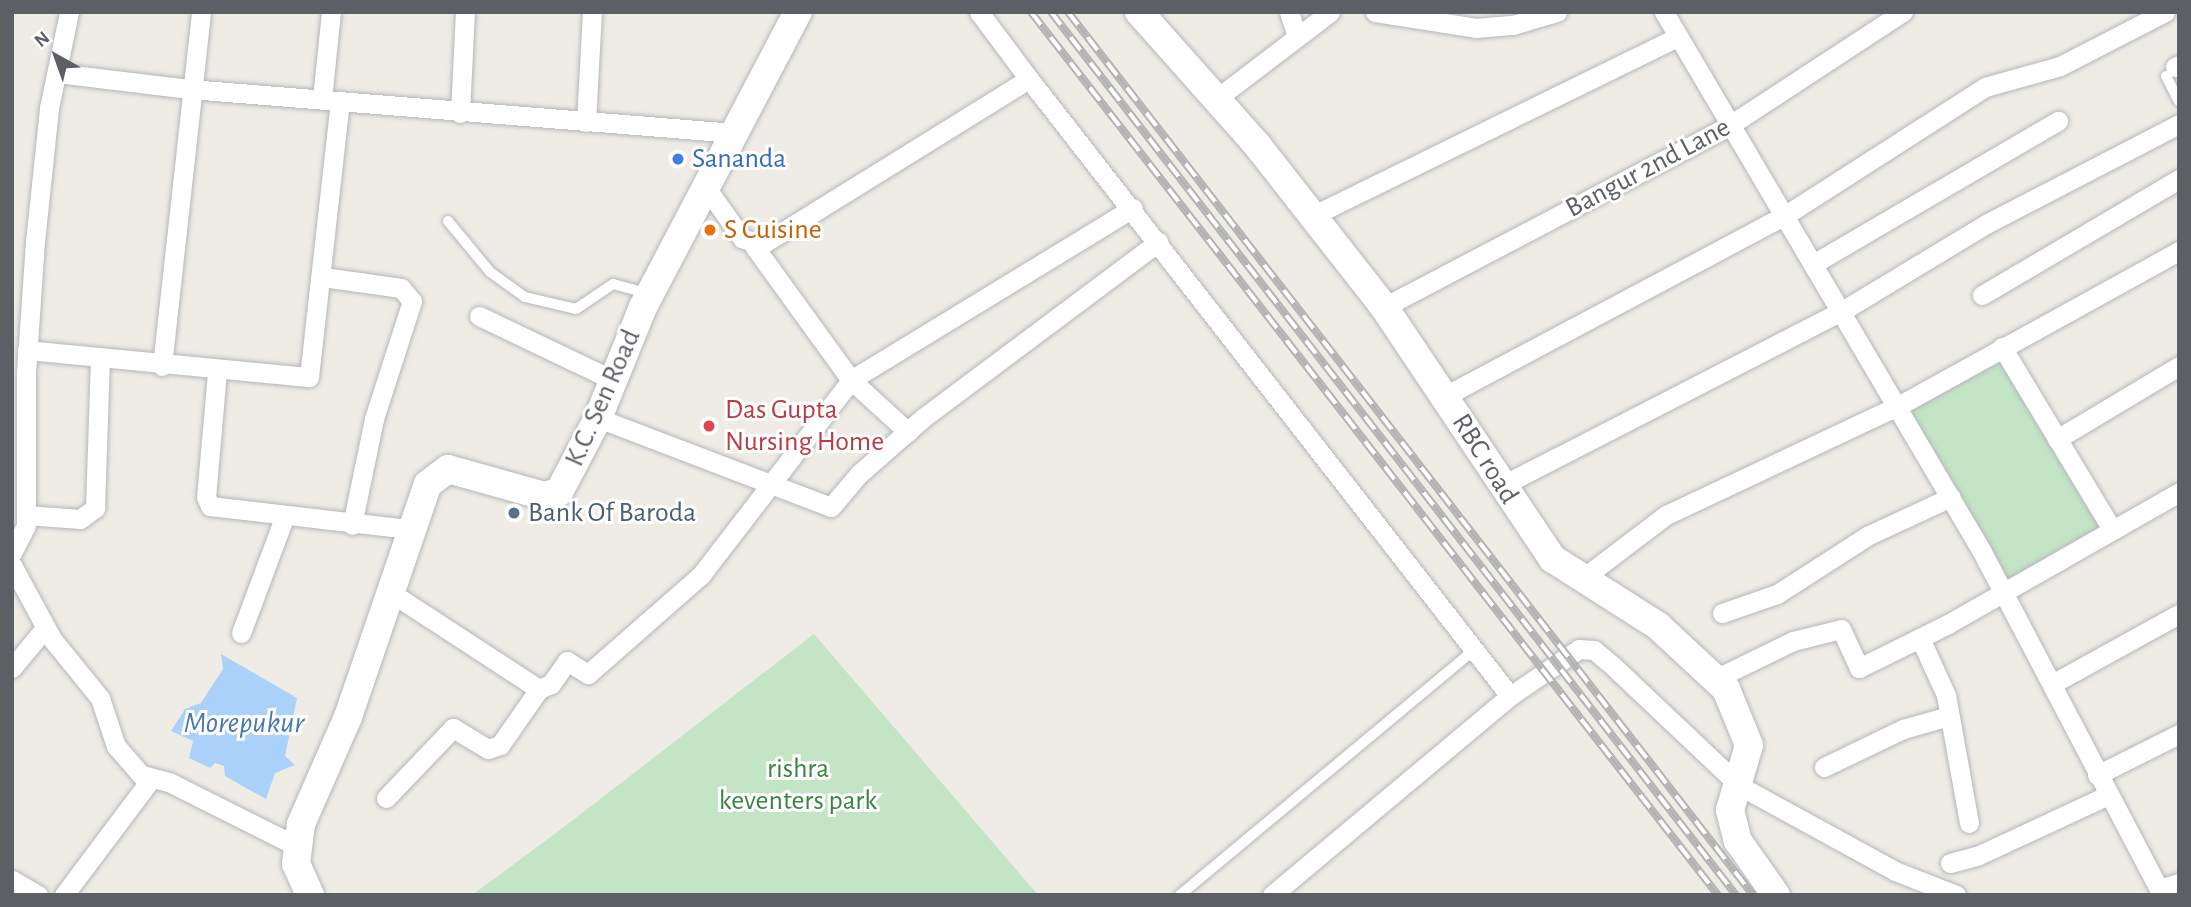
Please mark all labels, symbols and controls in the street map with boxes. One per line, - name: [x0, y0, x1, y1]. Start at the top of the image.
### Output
- north arrow: [21, 21, 91, 91]
- text: N: [31, 28, 53, 51]
- street label: Bangur 2nd Lane: [1560, 111, 1736, 225]
- place label: Sananda: [692, 142, 786, 176]
- marker: Sananda: [670, 151, 686, 167]
- place label: S Cuisine: [724, 213, 822, 247]
- marker: S Cuisine: [702, 222, 718, 238]
- street label: K.C. Sen Road: [558, 324, 648, 472]
- place label: Das Gupta Nursing Home: [725, 393, 884, 459]
- street label: RBC road: [1444, 408, 1526, 510]
- marker: Das Gupta Nursing Home: [699, 416, 719, 436]
- place label: Bank Of Baroda: [528, 496, 696, 530]
- marker: Bank Of Baroda: [506, 505, 522, 521]
- water label: Morepukur: [184, 705, 304, 741]
- park label: rishra keventers park: [719, 752, 877, 818]

